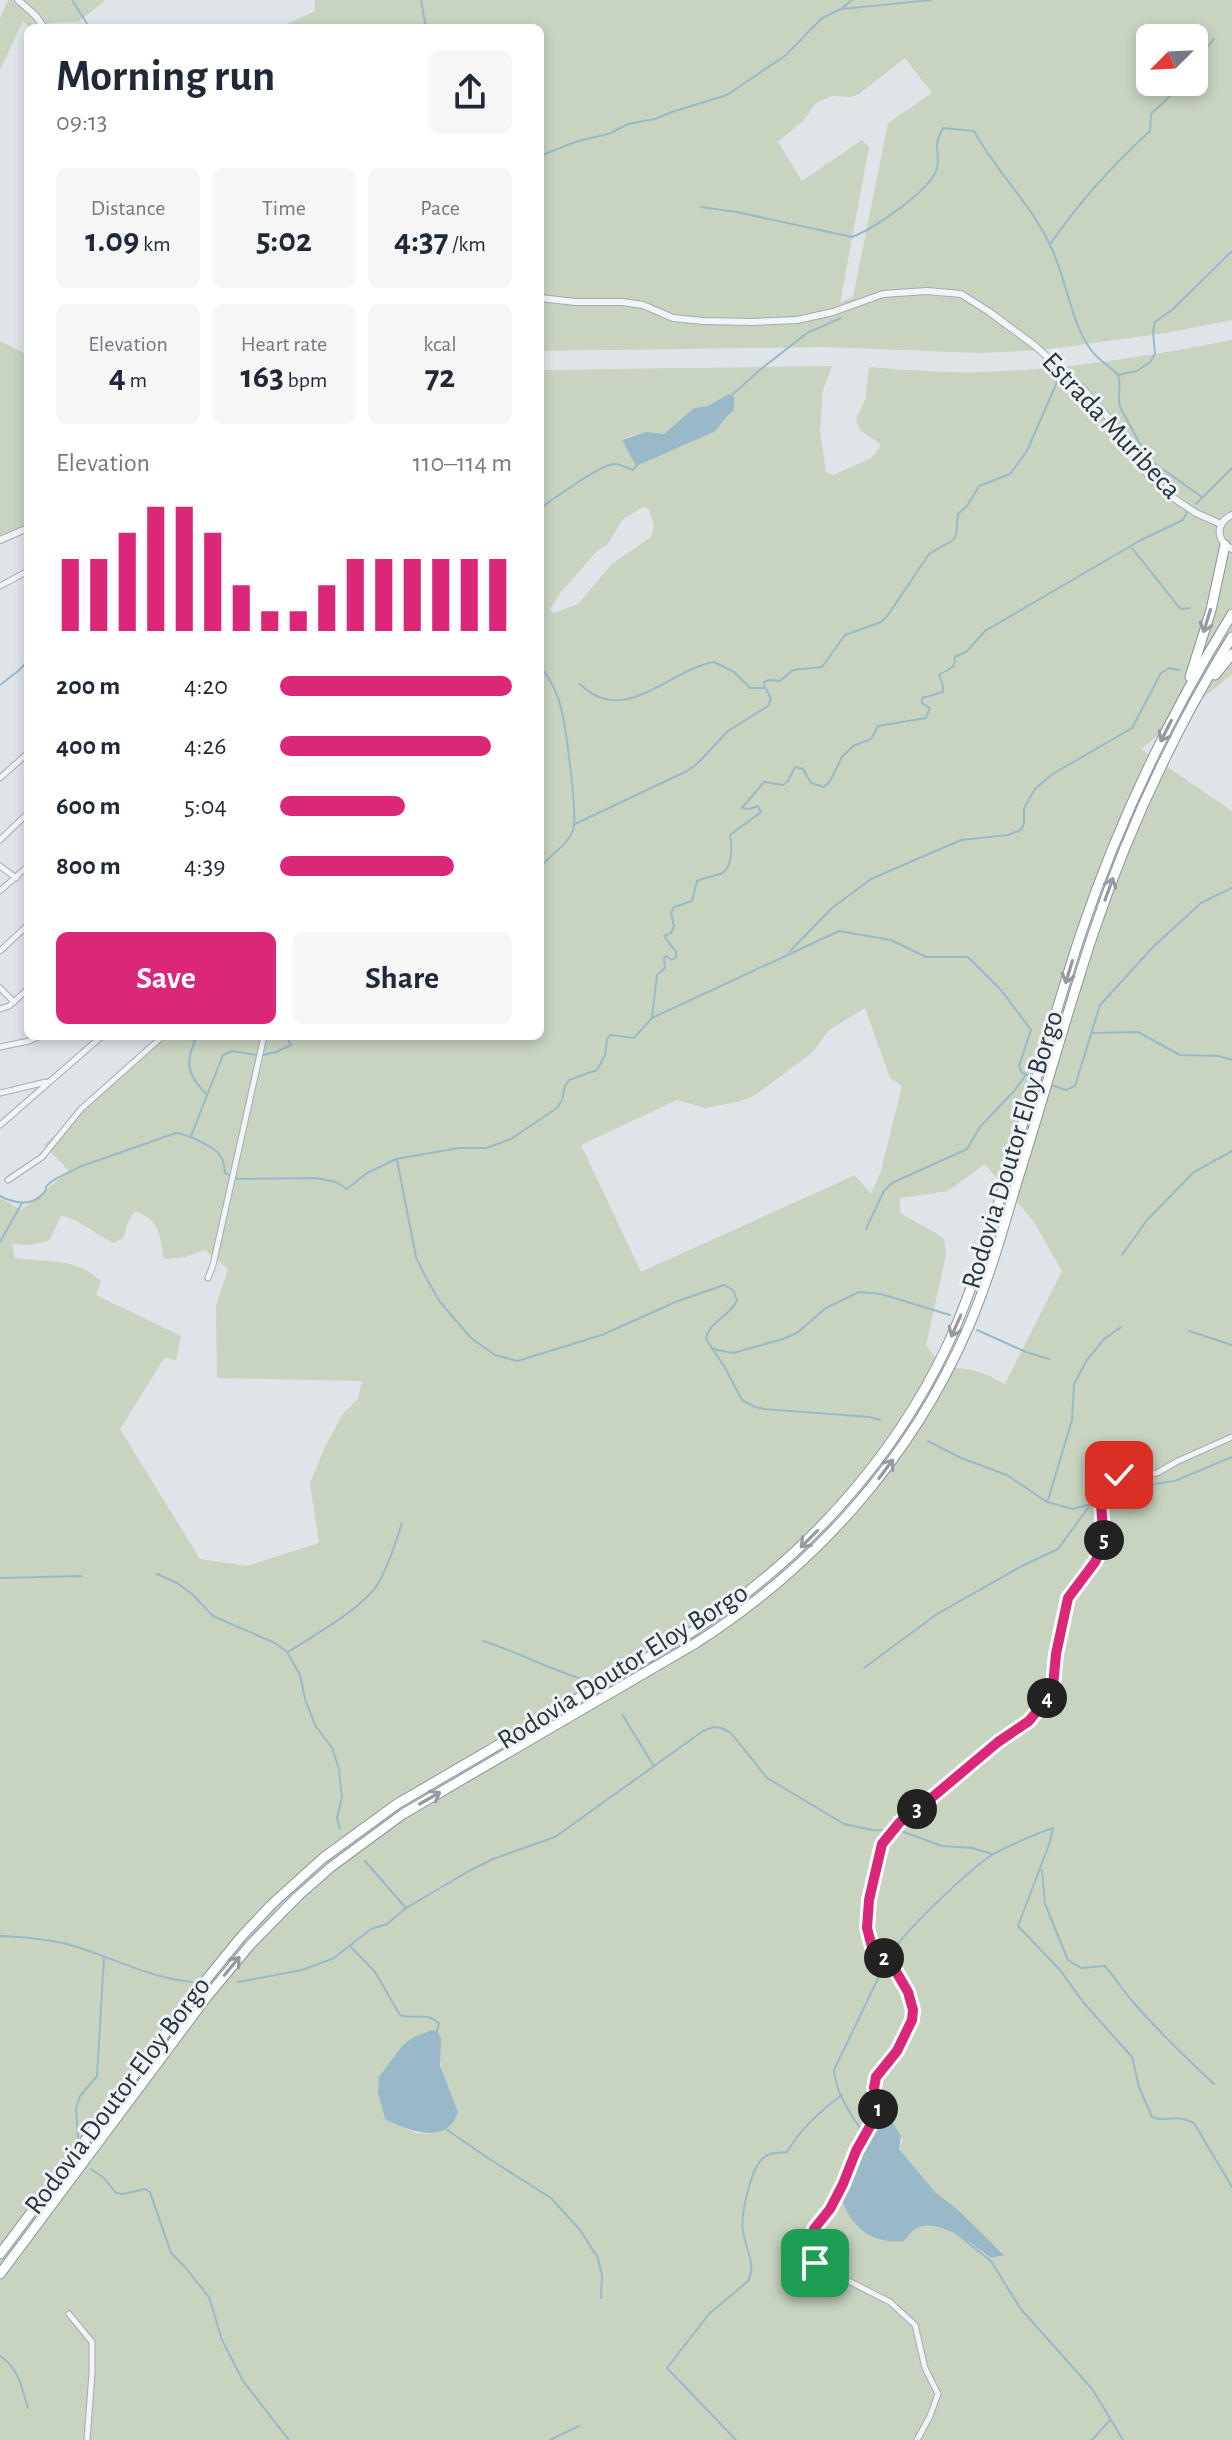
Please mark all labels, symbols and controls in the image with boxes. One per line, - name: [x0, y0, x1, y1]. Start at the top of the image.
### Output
- north arrow: [1136, 24, 1208, 96]
- map controls: [1136, 24, 1208, 96]
- button: share: [428, 50, 512, 134]
- text: Morning run: [56, 55, 275, 99]
- text: 09:13: [56, 109, 108, 135]
- text: Distance: [91, 197, 165, 219]
- text: Time: [262, 197, 306, 219]
- text: Pace: [420, 197, 460, 219]
- text: 1.09: [85, 224, 139, 258]
- text: 5:02: [256, 224, 312, 258]
- text: 4:37: [394, 224, 448, 258]
- text: km: [139, 233, 171, 255]
- text: /km: [448, 233, 486, 255]
- text: Elevation: [88, 333, 168, 355]
- text: Heart rate: [241, 333, 327, 355]
- text: kcal: [423, 333, 457, 355]
- street label: Estrada Muribeca: [1036, 347, 1186, 505]
- text: 4: [109, 360, 126, 394]
- text: 163: [241, 360, 284, 394]
- text: 72: [425, 360, 455, 394]
- text: m: [126, 369, 147, 391]
- text: bpm: [284, 369, 327, 391]
- text: Elevation: [56, 450, 150, 476]
- text: 110–114 m: [413, 450, 512, 476]
- one-way arrow: [1199, 607, 1214, 633]
- text: 200 m: [56, 673, 120, 699]
- text: 4:20: [184, 673, 228, 699]
- one-way arrow: [1158, 718, 1173, 742]
- text: 400 m: [56, 733, 121, 759]
- text: 4:26: [184, 733, 227, 759]
- text: 600 m: [56, 793, 121, 819]
- text: 5:04: [184, 793, 227, 819]
- text: 800 m: [56, 853, 121, 879]
- text: 4:39: [184, 853, 225, 879]
- one-way arrow: [1103, 878, 1117, 902]
- button: Save: [56, 932, 276, 1024]
- button: Share: [292, 932, 512, 1024]
- one-way arrow: [1061, 958, 1076, 984]
- street label: Rodovia Doutor Eloy Borgo: [957, 1008, 1069, 1292]
- one-way arrow: [947, 1313, 962, 1338]
- pin: [1085, 1441, 1153, 1509]
- icon: check: [1097, 1453, 1141, 1497]
- one-way arrow: [878, 1458, 895, 1480]
- pin: 5: [1084, 1520, 1124, 1560]
- one-way arrow: [799, 1529, 819, 1548]
- text: 5: [1099, 1529, 1109, 1551]
- street label: Rodovia Doutor Eloy Borgo: [493, 1579, 753, 1755]
- pin: 4: [1027, 1678, 1067, 1718]
- text: 4: [1041, 1687, 1053, 1709]
- pin: 3: [897, 1789, 937, 1829]
- one-way arrow: [417, 1790, 441, 1805]
- text: 3: [912, 1798, 922, 1820]
- pin: 2: [864, 1938, 904, 1978]
- text: 2: [879, 1947, 889, 1969]
- one-way arrow: [223, 1956, 241, 1976]
- street label: Rodovia Doutor Eloy Borgo: [20, 1972, 216, 2220]
- pin: 1: [858, 2089, 898, 2129]
- text: 1: [874, 2098, 882, 2120]
- pin: [781, 2229, 849, 2297]
- icon: arrive: [793, 2241, 837, 2285]

